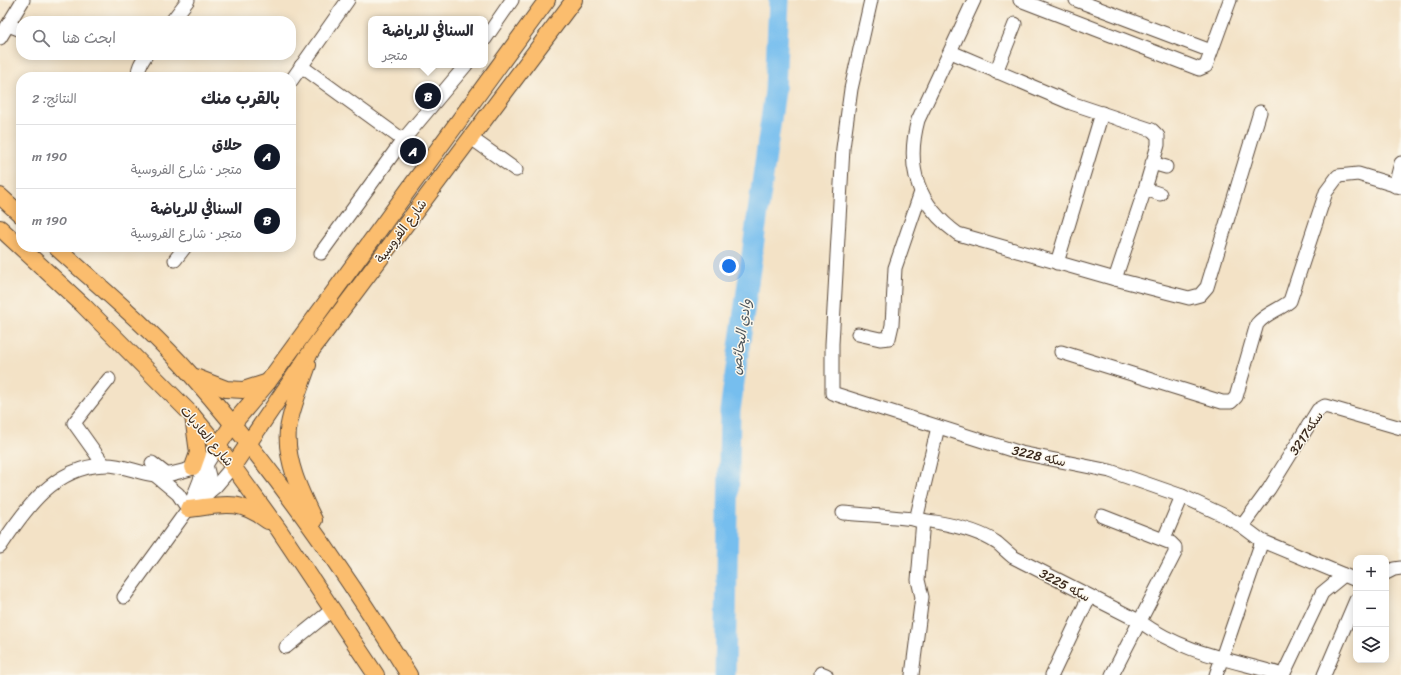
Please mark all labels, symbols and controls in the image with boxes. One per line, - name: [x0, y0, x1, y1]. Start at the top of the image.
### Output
- search box: [16, 16, 296, 60]
- popup: [368, 16, 488, 68]
- text: السنافي للرياضة: [382, 18, 474, 44]
- text: ابحث هنا: [62, 25, 116, 51]
- icon: search: [30, 27, 52, 49]
- text: متجر: [382, 44, 408, 67]
- pin: B: [415, 81, 441, 111]
- text: بالقرب منك: [201, 83, 280, 113]
- text: النتائج: 2: [32, 87, 77, 110]
- text: حلاق: [212, 132, 242, 158]
- pin: A: [400, 136, 426, 166]
- text: 190 m: [32, 145, 67, 168]
- text: A: [263, 145, 271, 168]
- text: متجر · شارع الفروسية: [131, 158, 242, 181]
- street label: شارع الفروسية: [369, 194, 433, 268]
- text: السنافي للرياضة: [151, 196, 242, 222]
- text: 190 m: [32, 209, 67, 232]
- text: B: [263, 209, 271, 232]
- text: متجر · شارع الفروسية: [131, 222, 242, 245]
- your location: [719, 256, 739, 276]
- water label: وادي البحائص: [723, 297, 759, 377]
- street label: شارع العاديات: [174, 400, 240, 472]
- street label: سكه3217: [1283, 406, 1329, 460]
- street label: سكه 3228: [1010, 439, 1068, 473]
- map controls: [1353, 555, 1389, 663]
- button: +: [1353, 555, 1389, 591]
- street label: سكه 3225: [1035, 562, 1095, 608]
- button: −: [1353, 591, 1389, 627]
- button: layers: [1353, 627, 1389, 663]

